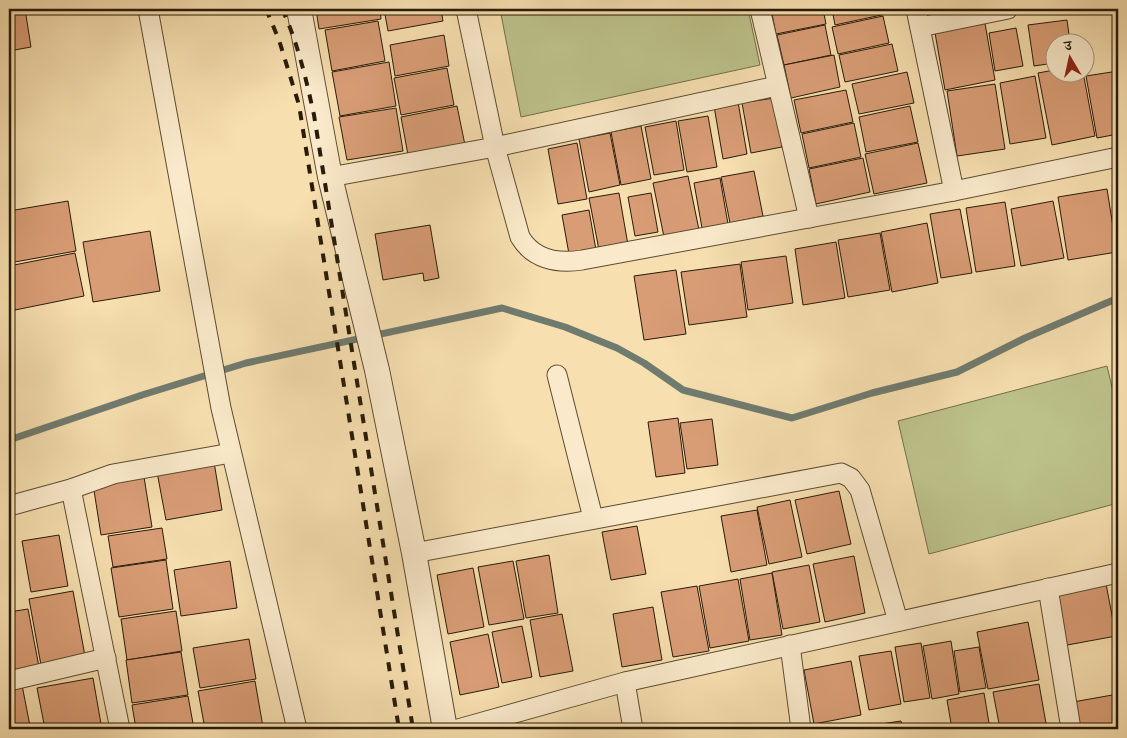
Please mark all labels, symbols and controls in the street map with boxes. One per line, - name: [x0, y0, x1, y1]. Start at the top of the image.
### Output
- north arrow: [1044, 32, 1094, 82]
- text: उ: [1062, 37, 1074, 58]

